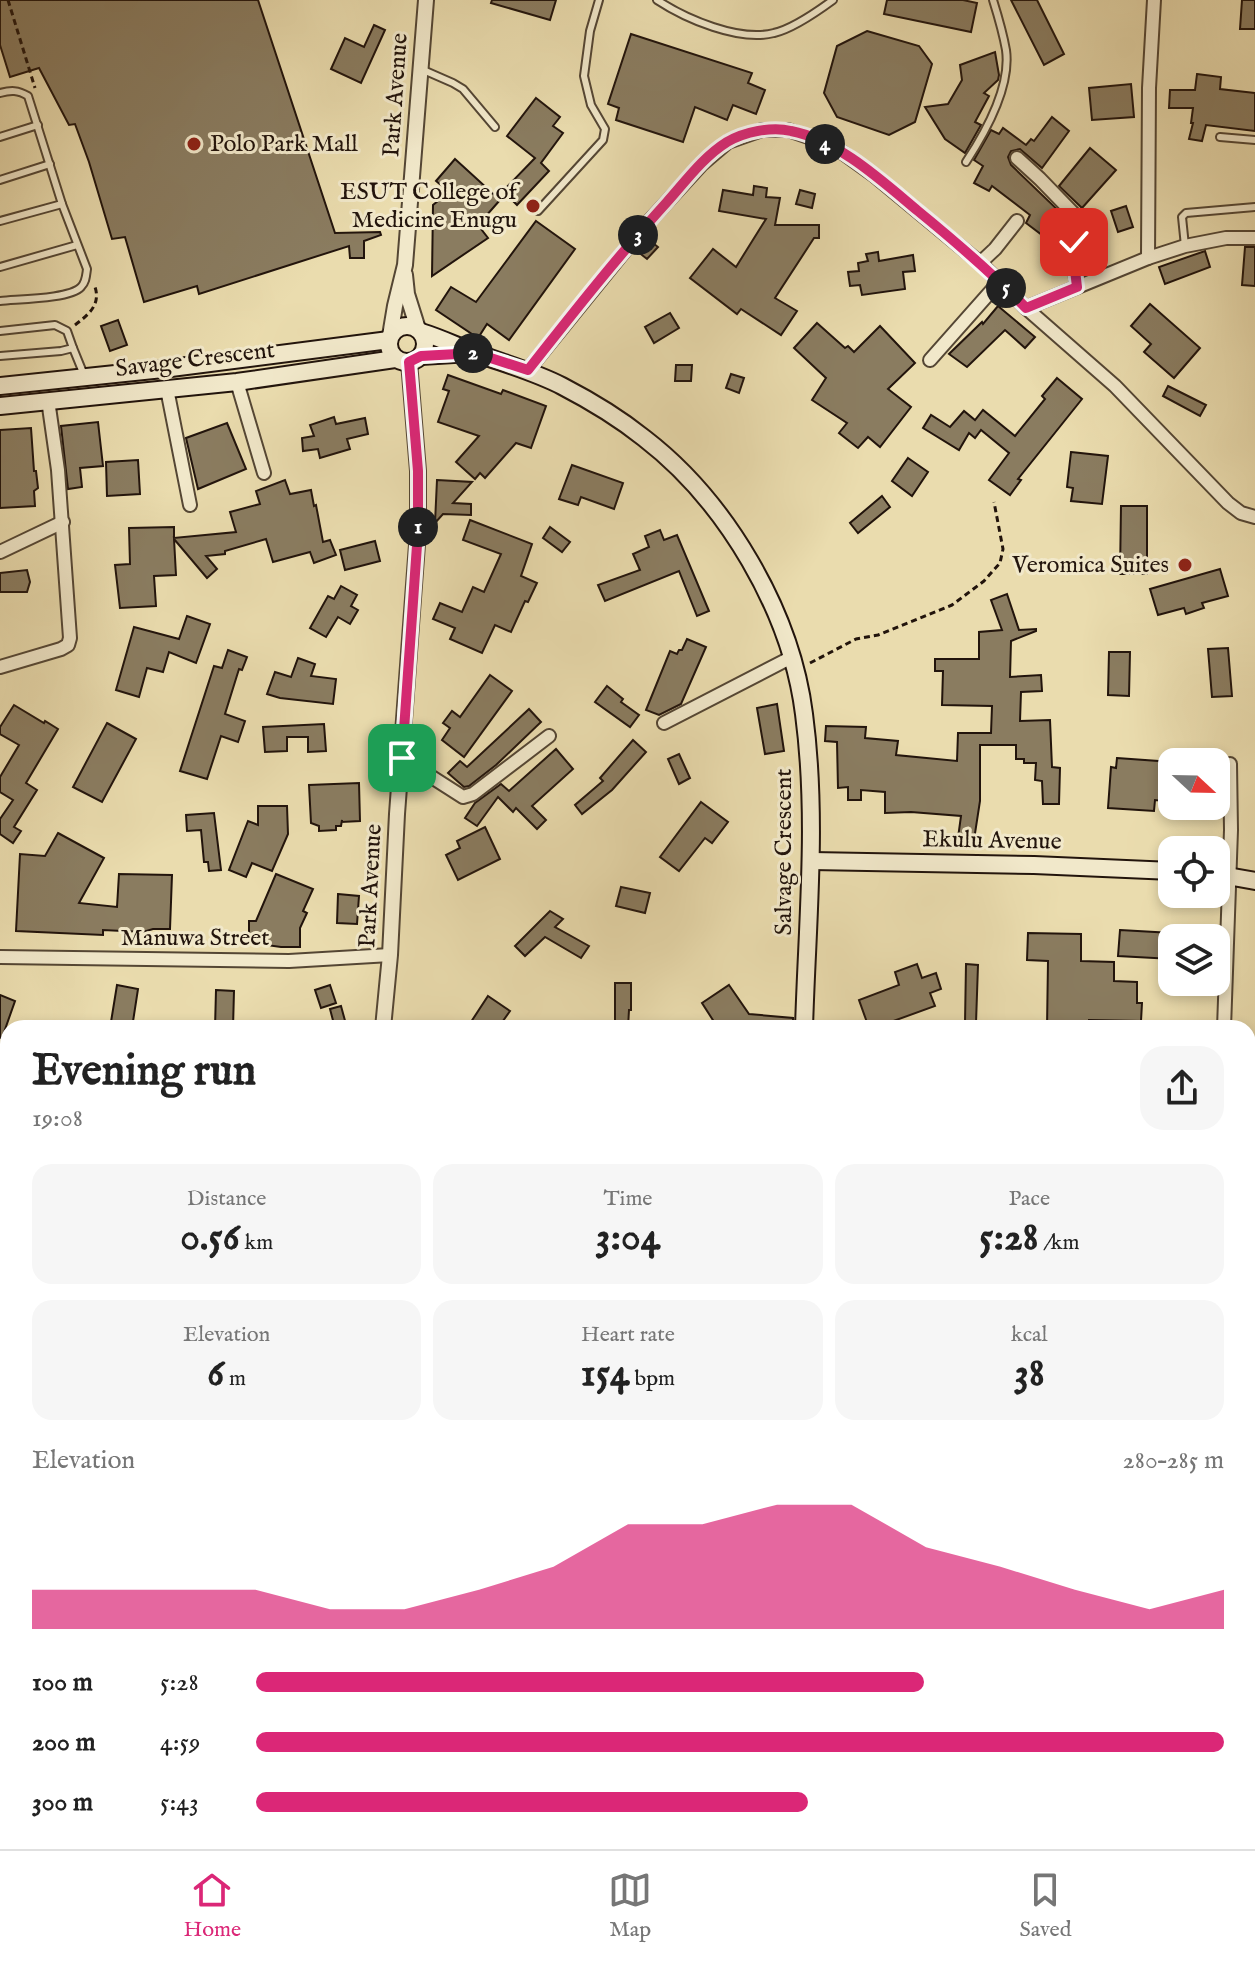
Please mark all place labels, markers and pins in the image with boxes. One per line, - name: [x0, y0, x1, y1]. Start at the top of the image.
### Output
- pin: 4: [805, 124, 845, 164]
- place label: Polo Park Mall: [210, 129, 358, 160]
- marker: Polo Park Mall: [185, 135, 203, 153]
- place label: ESUT College of Medicine Enugu: [340, 177, 521, 236]
- marker: ESUT College of Medicine Enugu: [524, 197, 542, 215]
- pin: [1040, 208, 1108, 276]
- pin: 3: [618, 215, 658, 255]
- pin: 5: [986, 268, 1026, 308]
- pin: 2: [453, 333, 493, 373]
- pin: 1: [398, 507, 438, 547]
- place label: Veromica Suites: [1011, 550, 1169, 581]
- marker: Veromica Suites: [1176, 556, 1194, 574]
- pin: [368, 724, 436, 792]

